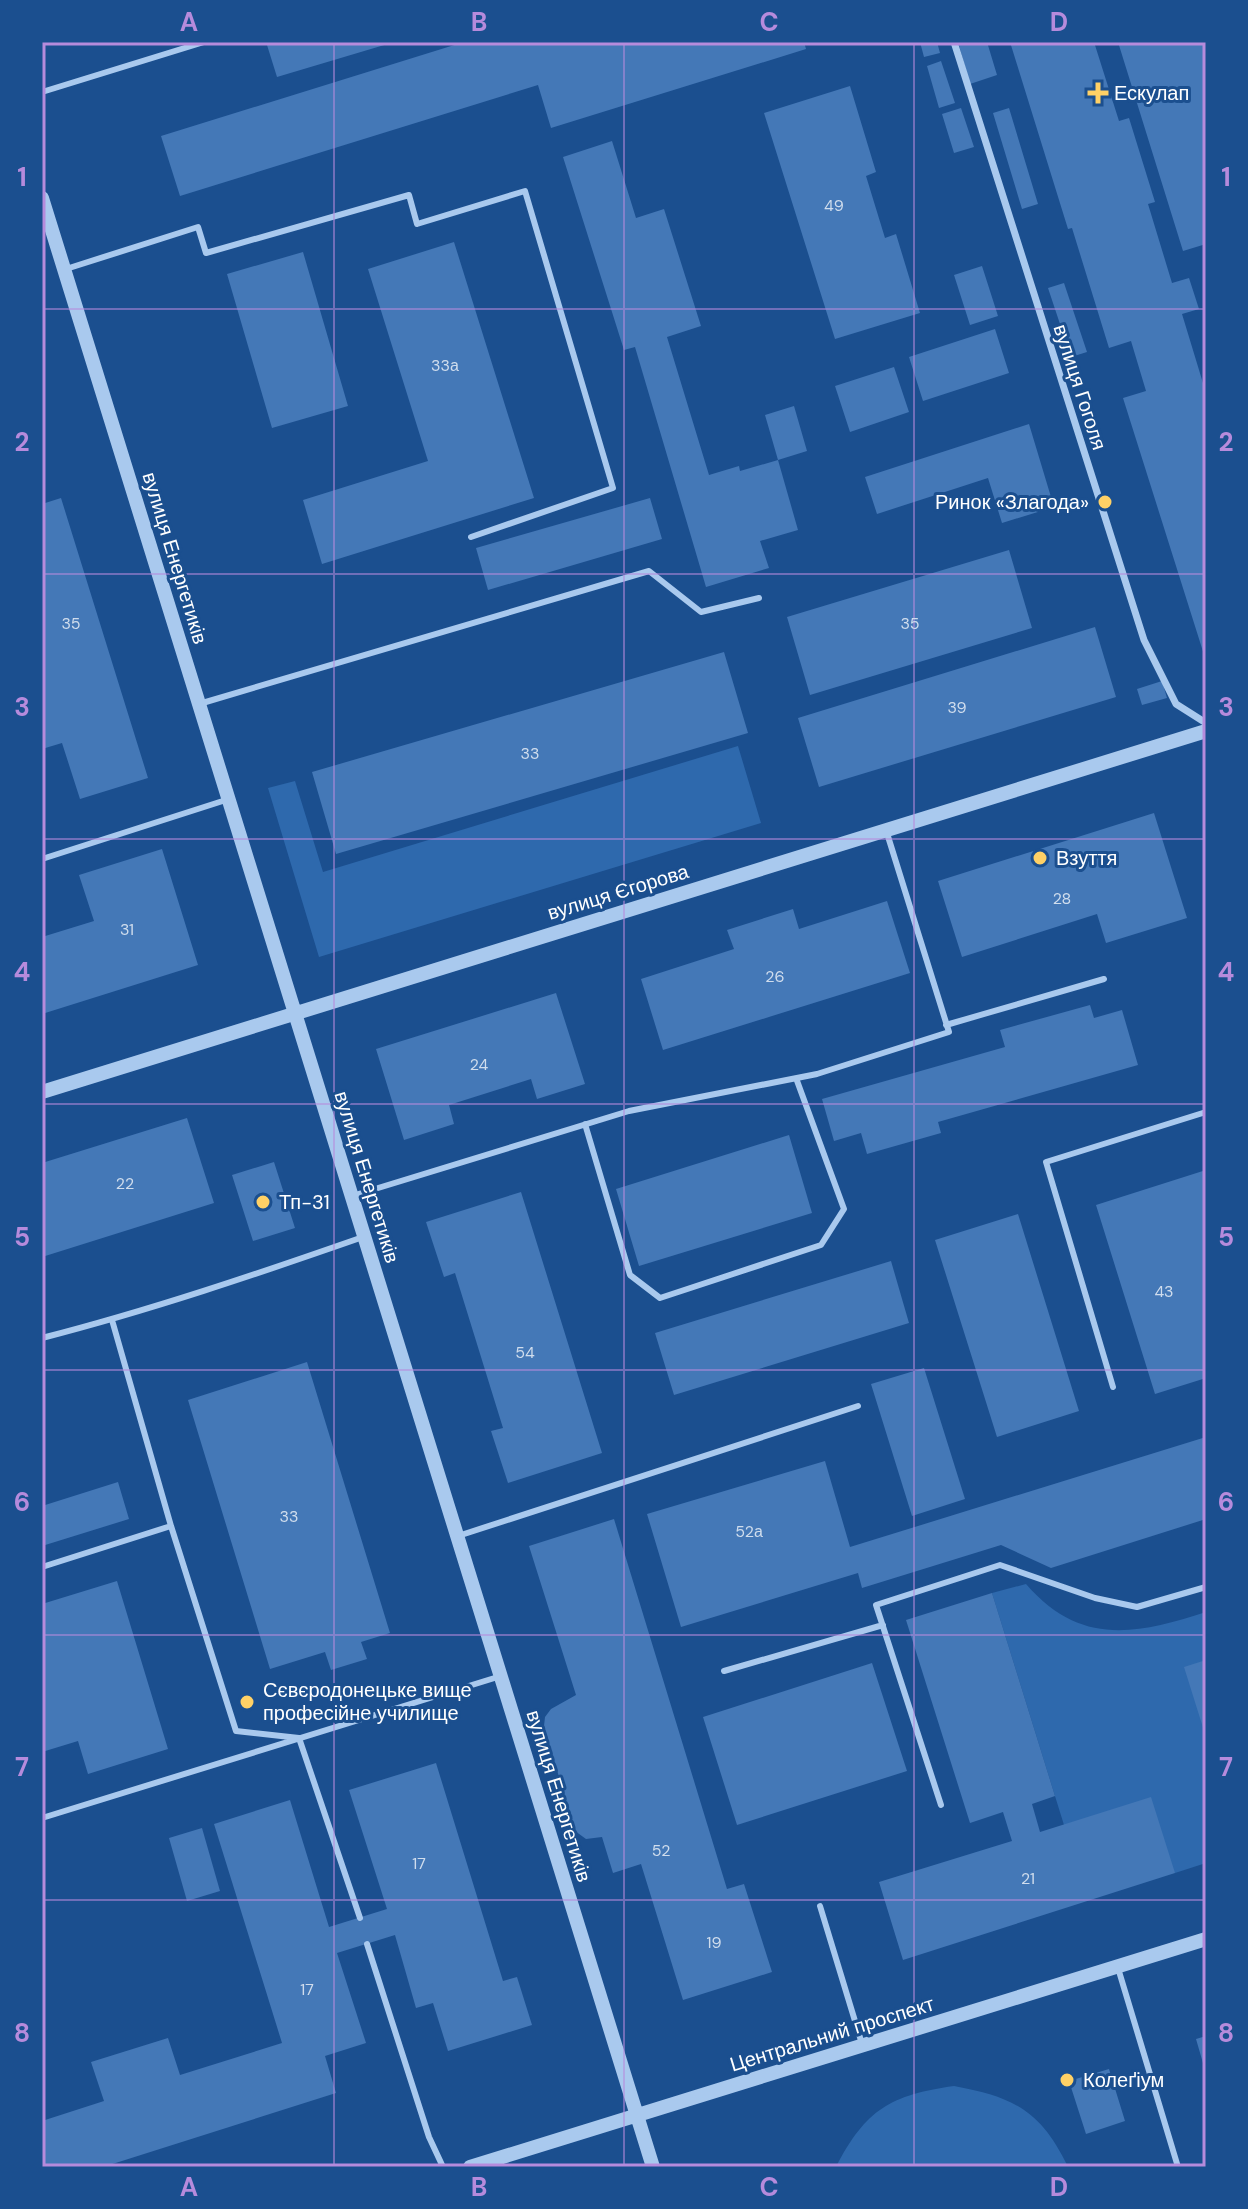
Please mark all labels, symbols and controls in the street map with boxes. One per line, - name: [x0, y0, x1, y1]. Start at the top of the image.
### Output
- text: A: [180, 5, 198, 39]
- text: B: [471, 5, 487, 39]
- text: C: [759, 5, 779, 39]
- text: D: [1050, 5, 1068, 39]
- place label: Ескулап: [1114, 80, 1189, 106]
- marker: Ескулап: [1089, 84, 1107, 102]
- text: 1: [17, 160, 27, 194]
- text: 1: [1221, 160, 1231, 194]
- house number: 49: [824, 195, 844, 216]
- street label: вулиця Гоголя: [1047, 321, 1113, 453]
- house number: 33а: [431, 355, 459, 376]
- text: 2: [14, 425, 30, 459]
- text: 2: [1218, 425, 1234, 459]
- street label: вулиця Енергетиків: [137, 469, 213, 647]
- place label: Ринок «Злагода»: [935, 489, 1089, 515]
- marker: Ринок «Злагода»: [1096, 493, 1114, 511]
- house number: 35: [61, 613, 81, 634]
- house number: 35: [900, 613, 920, 634]
- text: 3: [14, 690, 30, 724]
- text: 3: [1218, 690, 1234, 724]
- house number: 39: [947, 697, 967, 718]
- house number: 33: [521, 743, 539, 764]
- place label: Взуття: [1056, 845, 1117, 871]
- marker: Взуття: [1031, 849, 1049, 867]
- street label: вулиця Єгорова: [544, 858, 693, 926]
- house number: 28: [1053, 888, 1071, 909]
- house number: 31: [120, 919, 134, 940]
- text: 4: [14, 955, 30, 989]
- text: 4: [1218, 955, 1234, 989]
- house number: 26: [765, 966, 785, 987]
- house number: 24: [470, 1054, 489, 1075]
- street label: вулиця Енергетиків: [329, 1088, 405, 1266]
- house number: 22: [116, 1173, 134, 1194]
- place label: Тп-31: [279, 1189, 330, 1215]
- marker: Тп-31: [254, 1193, 272, 1211]
- text: 5: [14, 1220, 30, 1254]
- text: 5: [1218, 1220, 1234, 1254]
- house number: 43: [1154, 1281, 1174, 1302]
- house number: 54: [515, 1342, 535, 1363]
- text: 6: [14, 1485, 30, 1519]
- text: 6: [1218, 1485, 1234, 1519]
- house number: 33: [280, 1506, 298, 1527]
- house number: 52а: [735, 1521, 763, 1542]
- place label: Сєвєродонецьке вище професійне училище: [263, 1677, 472, 1726]
- marker: Сєвєродонецьке вище професійне училище: [238, 1693, 256, 1711]
- street label: вулиця Енергетиків: [521, 1707, 597, 1885]
- text: 7: [15, 1750, 29, 1784]
- text: 7: [1219, 1750, 1233, 1784]
- house number: 52: [652, 1840, 670, 1861]
- house number: 17: [412, 1853, 426, 1874]
- house number: 21: [1021, 1868, 1035, 1889]
- house number: 19: [706, 1932, 722, 1953]
- house number: 17: [300, 1979, 314, 2000]
- street label: Центральний проспект: [727, 1991, 937, 2077]
- text: 8: [14, 2016, 30, 2050]
- text: 8: [1218, 2016, 1234, 2050]
- place label: Колеґіум: [1083, 2067, 1164, 2093]
- marker: Колеґіум: [1058, 2071, 1076, 2089]
- text: A: [180, 2170, 198, 2204]
- text: B: [471, 2170, 487, 2204]
- text: C: [759, 2170, 779, 2204]
- text: D: [1050, 2170, 1068, 2204]

